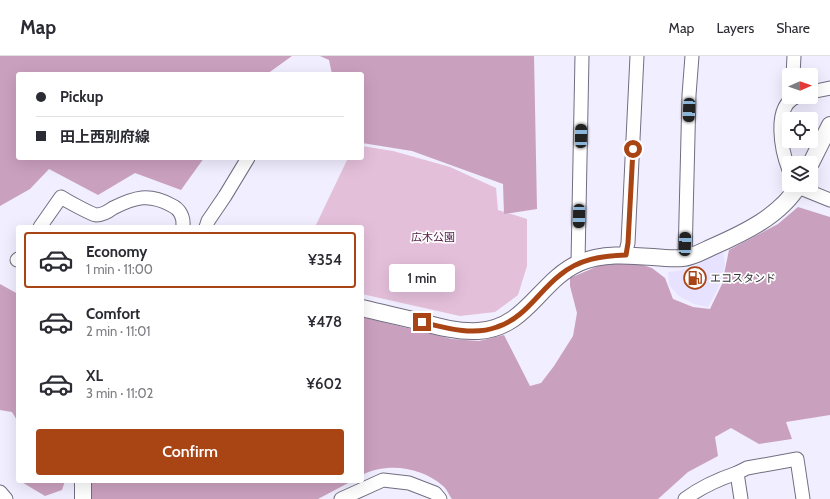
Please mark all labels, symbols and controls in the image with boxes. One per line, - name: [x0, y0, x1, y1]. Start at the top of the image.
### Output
- text: Map: [20, 16, 56, 39]
- text: Map: [669, 19, 694, 37]
- text: Layers: [716, 19, 754, 37]
- text: Share: [776, 19, 810, 37]
- north arrow: [782, 68, 818, 104]
- map controls: [782, 68, 818, 192]
- text: Pickup: [60, 88, 103, 106]
- car: [683, 98, 695, 122]
- button: locate: [782, 112, 818, 148]
- car: [575, 124, 587, 148]
- text: 田上西別府線: [60, 128, 150, 146]
- route start: [624, 140, 642, 158]
- button: layers: [782, 156, 818, 192]
- car: [573, 204, 585, 228]
- park label: 広木公園: [411, 230, 455, 244]
- car: [679, 232, 691, 256]
- icon: car: [38, 242, 74, 278]
- text: Economy: [86, 243, 147, 261]
- text: ¥354: [308, 251, 342, 269]
- text: 1 min · 11:00: [86, 261, 153, 277]
- callout: 1 min: [389, 264, 455, 292]
- fuel station icon: エコスタンド: [682, 265, 708, 291]
- text: 1 min: [407, 270, 437, 286]
- place label: エコスタンド: [710, 271, 776, 285]
- icon: car: [38, 304, 74, 340]
- text: Comfort: [86, 305, 140, 323]
- text: ¥478: [307, 313, 342, 331]
- route end: [413, 313, 431, 331]
- text: 2 min · 11:01: [86, 323, 151, 339]
- icon: car: [38, 366, 74, 402]
- text: XL: [86, 367, 103, 385]
- text: ¥602: [306, 375, 342, 393]
- text: 3 min · 11:02: [86, 385, 153, 401]
- button: Confirm: [36, 429, 344, 475]

